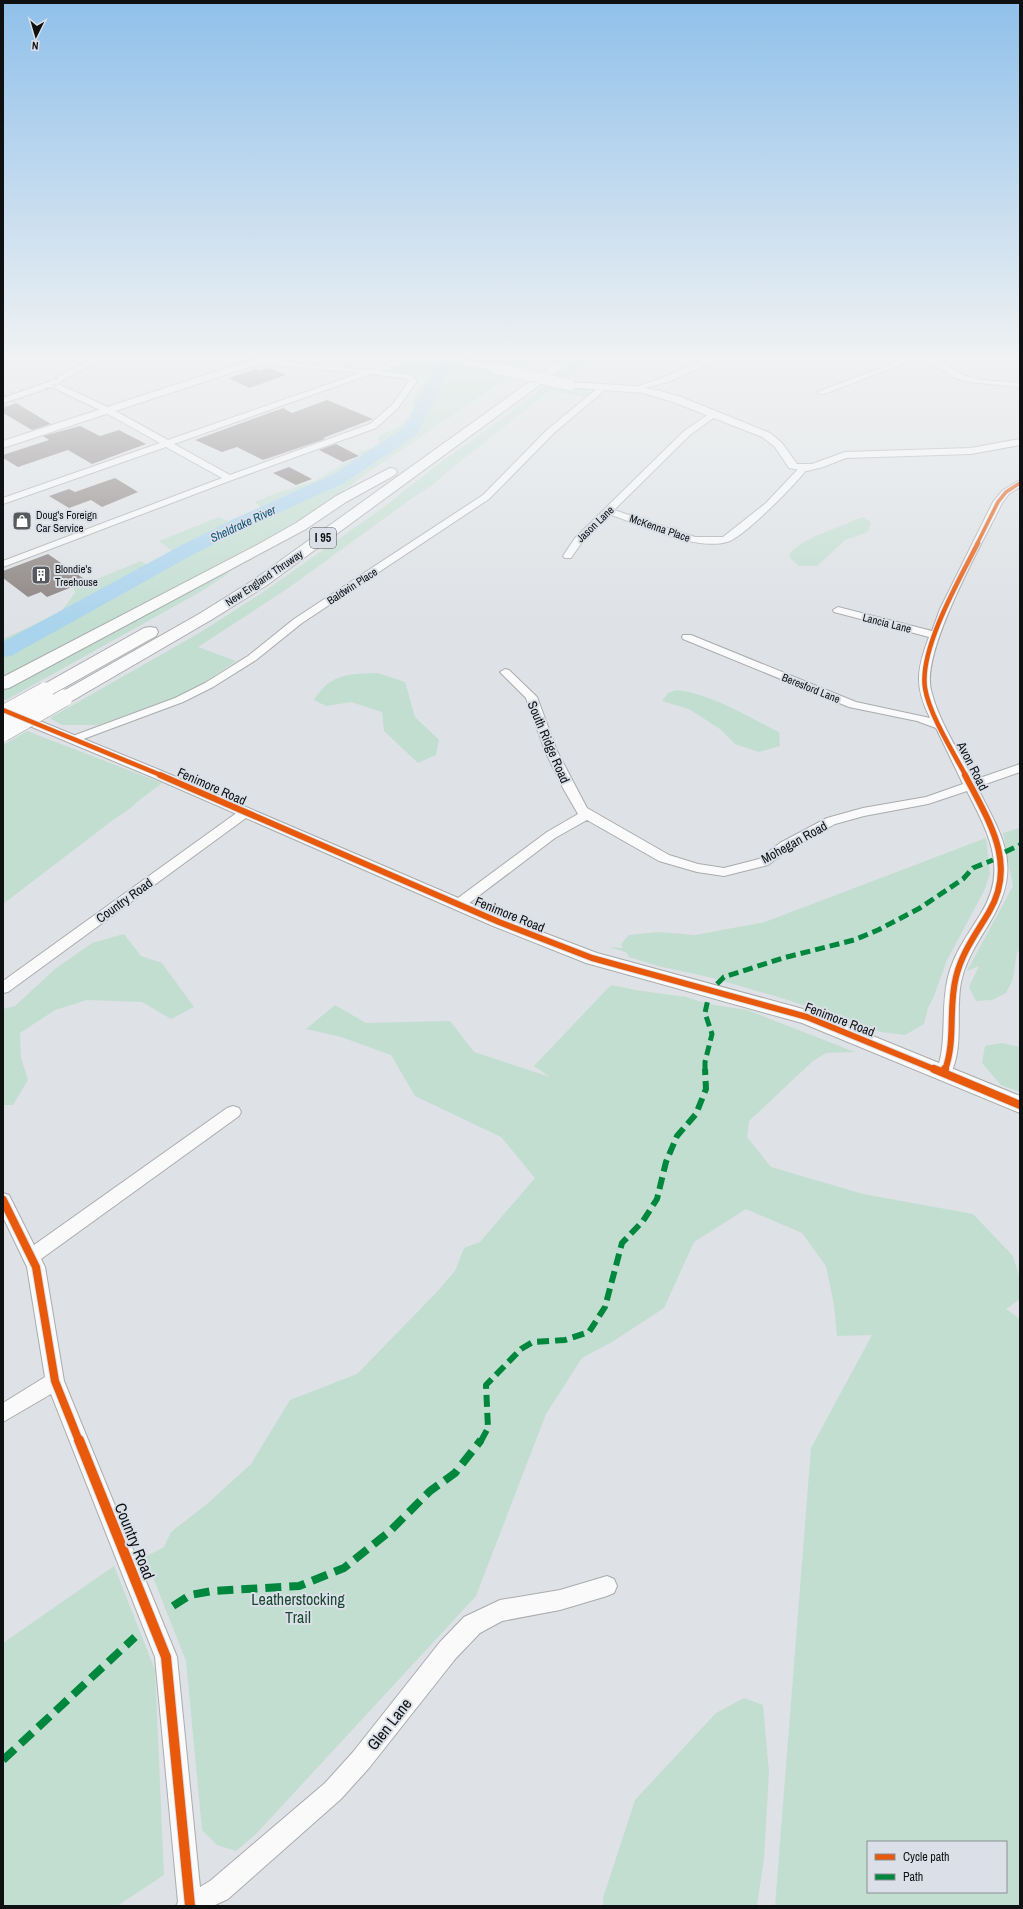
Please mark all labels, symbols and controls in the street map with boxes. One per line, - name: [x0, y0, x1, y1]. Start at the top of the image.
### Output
- north arrow: [16, 16, 56, 56]
- text: N: [31, 39, 39, 53]
- water label: Sheldrake River: [208, 502, 279, 546]
- street label: Jason Lane: [573, 503, 617, 545]
- place label: Doug's Foreign Car Service: [36, 508, 97, 535]
- shop icon: Doug's Foreign Car Service: [11, 510, 33, 532]
- street label: McKenna Place: [628, 511, 692, 545]
- road number: I 95: [310, 528, 336, 548]
- street label: New England Thruway: [223, 547, 306, 609]
- place label: Blondie's Treehouse: [55, 562, 98, 589]
- building icon: Blondie's Treehouse: [30, 564, 52, 586]
- street label: Baldwin Place: [324, 565, 380, 607]
- street label: Lancia Lane: [861, 610, 913, 636]
- street label: Beresford Lane: [780, 670, 842, 706]
- street label: South Ridge Road: [524, 699, 574, 786]
- street label: Avon Road: [953, 738, 992, 794]
- street label: Fenimore Road: [175, 764, 249, 809]
- street label: Mohegan Road: [758, 817, 830, 868]
- street label: Country Road: [93, 874, 156, 927]
- street label: Fenimore Road: [473, 893, 547, 936]
- street label: Fenimore Road: [802, 998, 877, 1041]
- street label: Country Road: [110, 1499, 160, 1583]
- park label: Leatherstocking Trail: [251, 1588, 345, 1628]
- street label: Glen Lane: [362, 1693, 416, 1755]
- legend: [867, 1841, 1007, 1893]
- text: Cycle path: [903, 1849, 950, 1865]
- text: Path: [903, 1869, 923, 1885]

